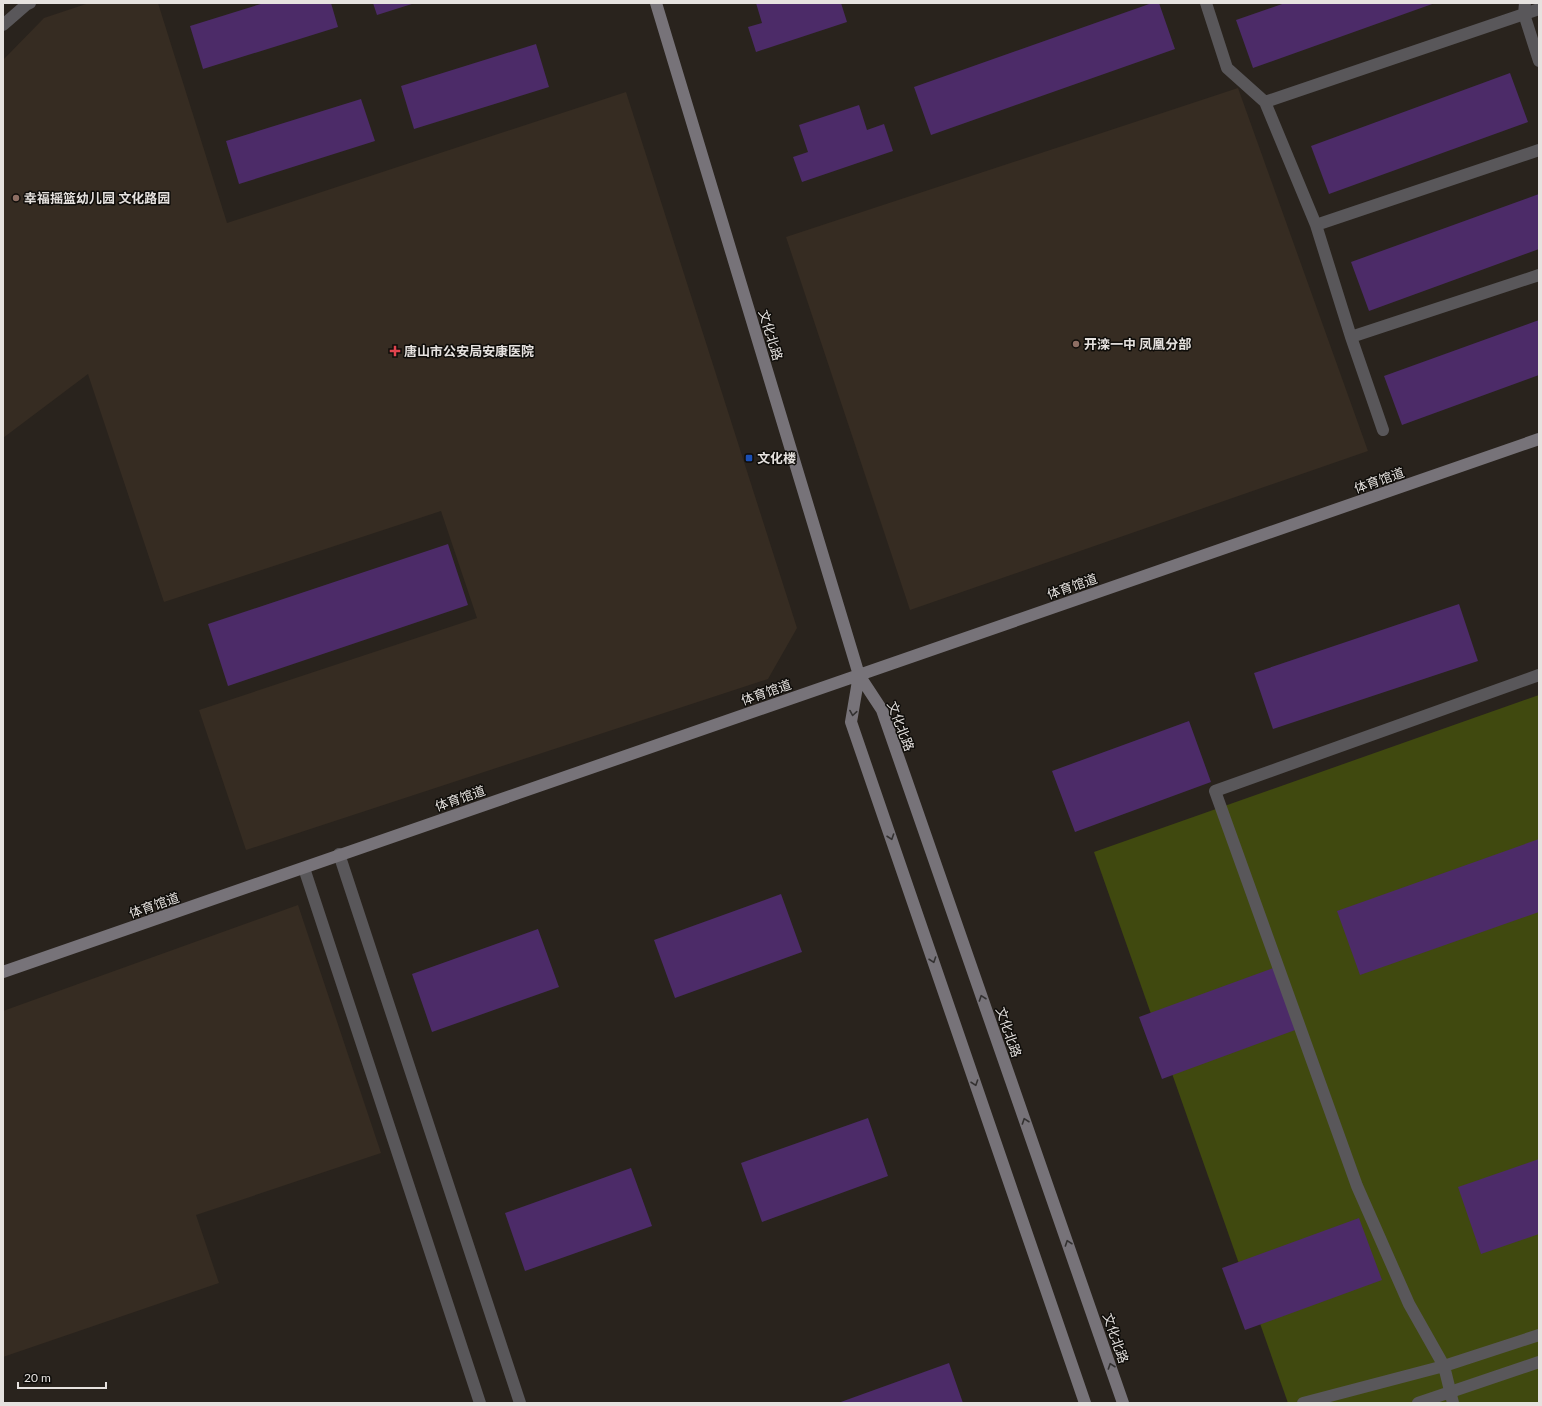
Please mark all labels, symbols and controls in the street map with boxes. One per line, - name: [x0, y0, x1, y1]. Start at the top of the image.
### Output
- place label: 幸福摇篮幼儿园 文化路园: [24, 190, 170, 206]
- marker: 幸福摇篮幼儿园 文化路园: [11, 193, 21, 203]
- street label: 文化北路: [756, 308, 786, 362]
- place label: 开滦一中 凤凰分部: [1084, 336, 1191, 352]
- marker: 开滦一中 凤凰分部: [1071, 339, 1081, 349]
- place label: 唐山市公安局安康医院: [404, 343, 534, 359]
- marker: 唐山市公安局安康医院: [389, 345, 401, 357]
- place label: 文化楼: [757, 450, 796, 466]
- marker: 文化楼: [744, 453, 754, 463]
- street label: 体育馆道: [1352, 464, 1406, 496]
- street label: 体育馆道: [1045, 570, 1099, 602]
- street label: 体育馆道: [739, 676, 793, 708]
- street label: 文化北路: [884, 699, 918, 753]
- one-way arrow: [849, 710, 858, 717]
- street label: 体育馆道: [433, 782, 487, 814]
- one-way arrow: [886, 833, 895, 840]
- street label: 体育馆道: [127, 889, 181, 921]
- one-way arrow: [928, 956, 937, 963]
- one-way arrow: [979, 995, 987, 1002]
- street label: 文化北路: [993, 1005, 1025, 1059]
- one-way arrow: [970, 1079, 979, 1086]
- one-way arrow: [1021, 1117, 1030, 1124]
- one-way arrow: [1064, 1240, 1073, 1247]
- street label: 文化北路: [1100, 1311, 1132, 1365]
- one-way arrow: [1107, 1363, 1115, 1370]
- scale bar: [18, 1364, 106, 1390]
- text: 20 m: [24, 1370, 51, 1385]

